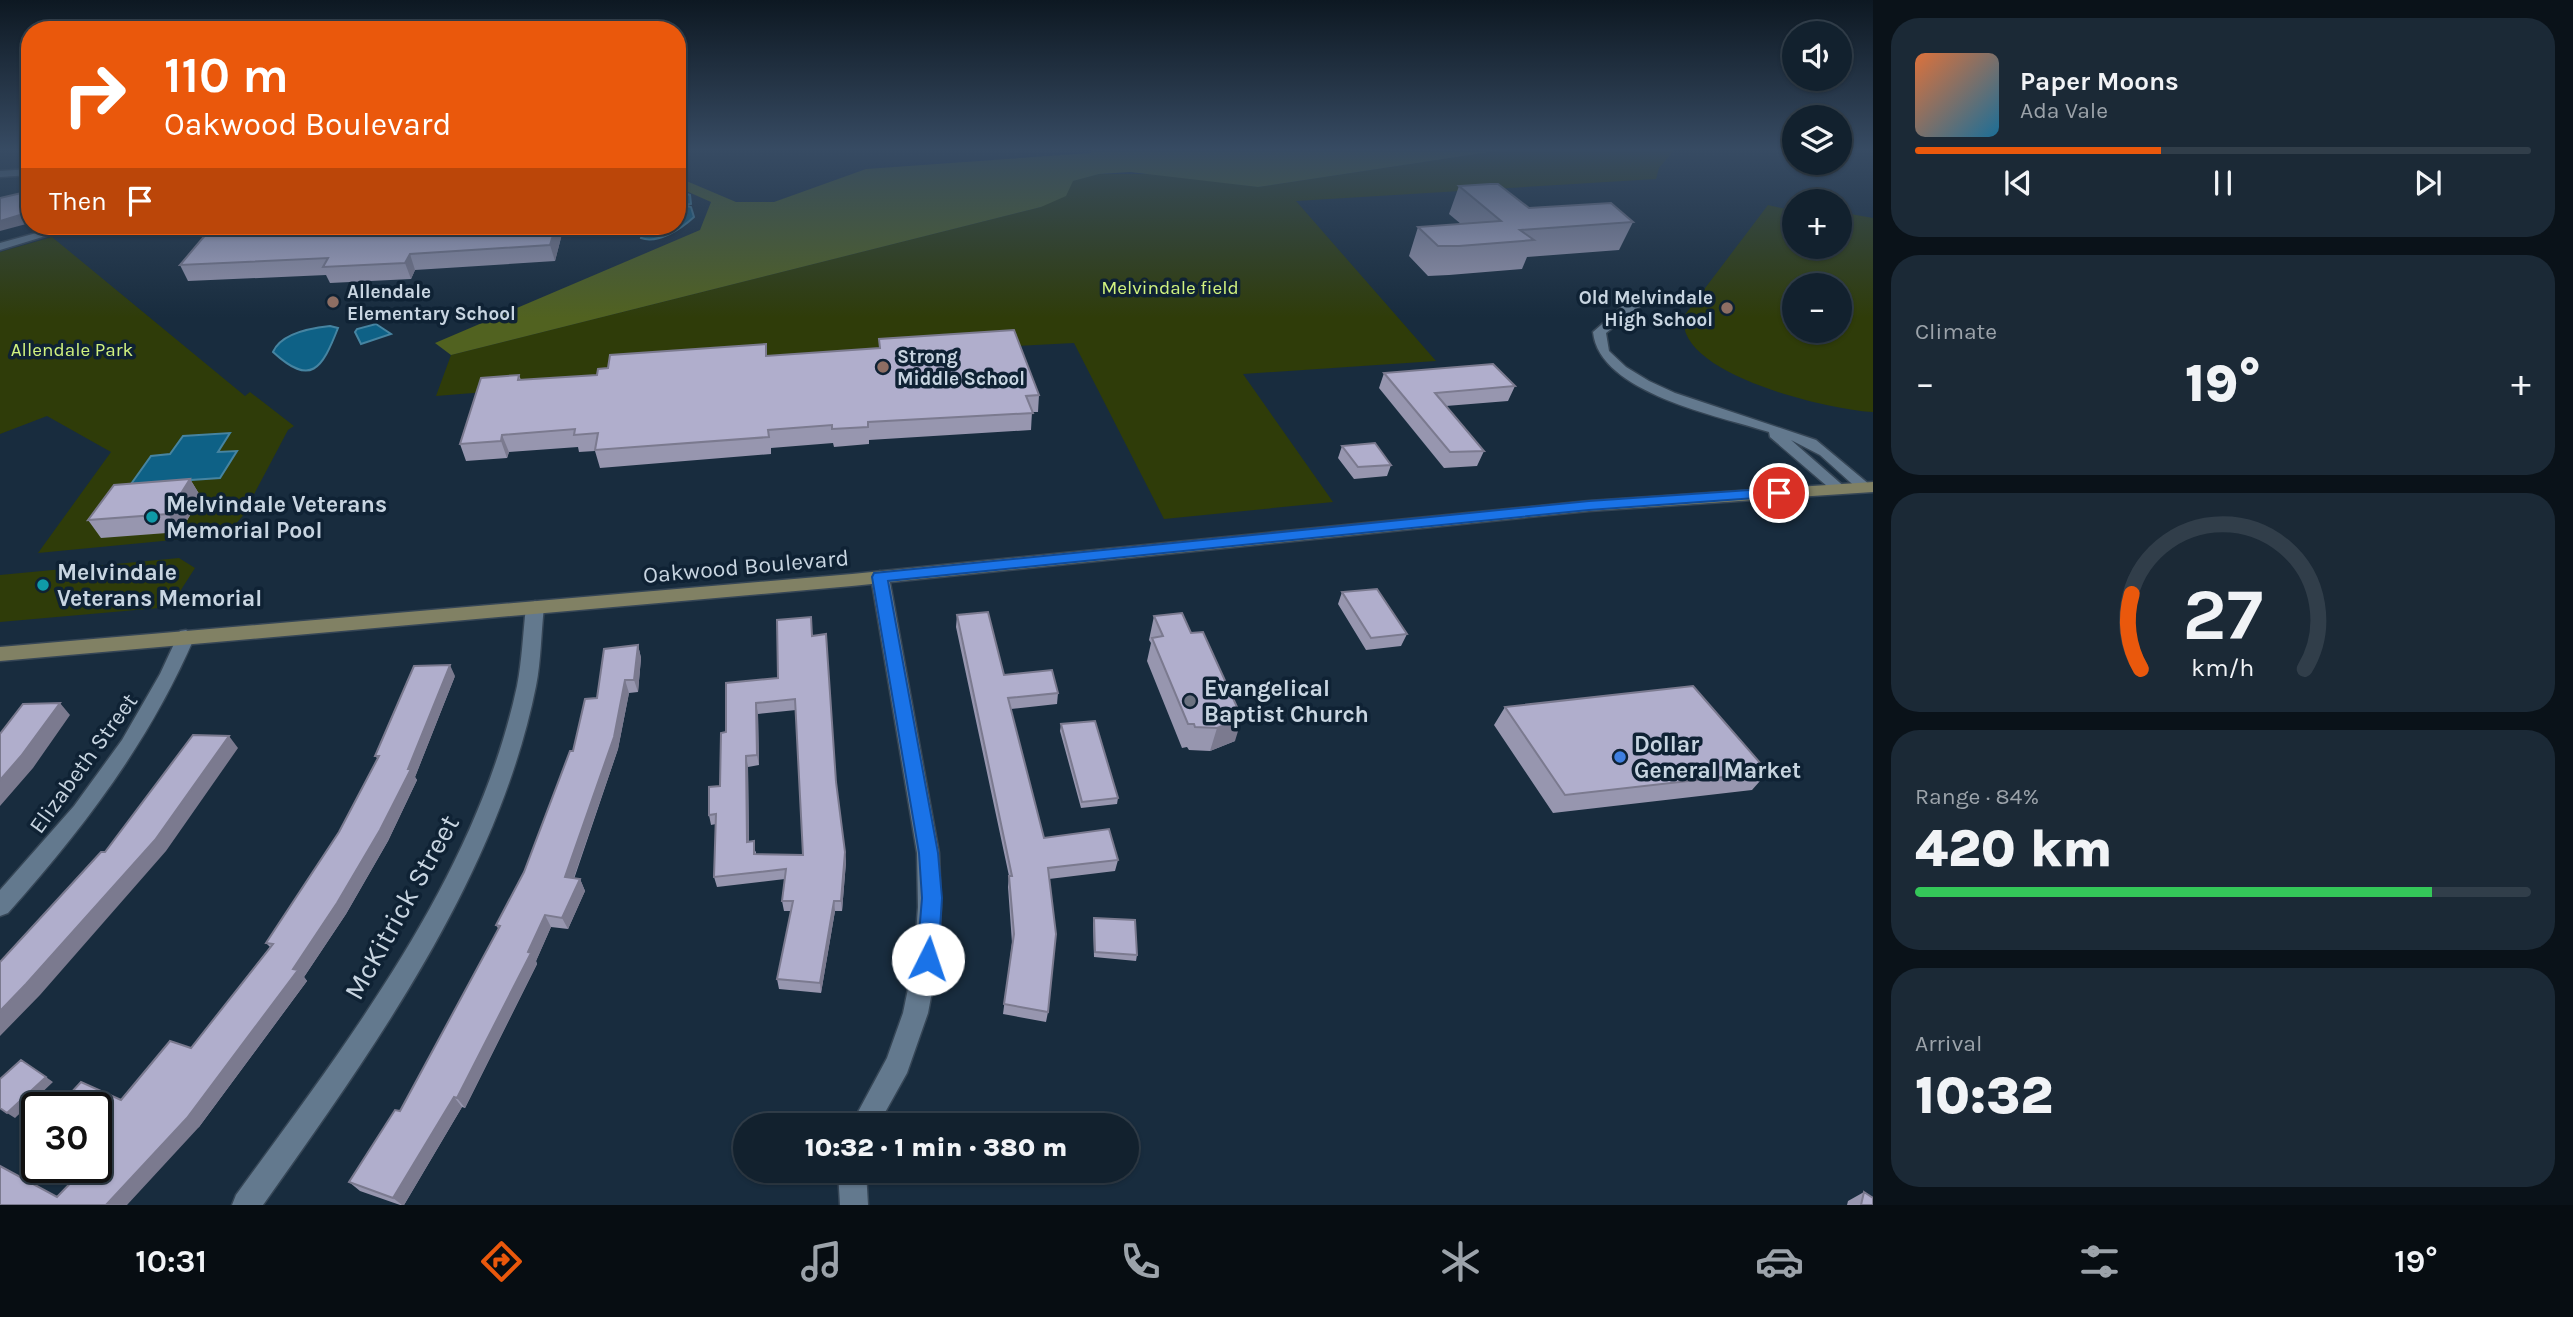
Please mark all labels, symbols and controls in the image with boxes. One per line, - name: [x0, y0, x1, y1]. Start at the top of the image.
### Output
- map controls: [1782, 21, 1852, 343]
- button: sound: [1782, 21, 1852, 91]
- text: 110 m: [164, 47, 289, 104]
- icon: right: [49, 49, 140, 140]
- text: Paper Moons: [2020, 66, 2179, 97]
- text: Ada Vale: [2020, 97, 2108, 124]
- button: layers: [1782, 105, 1852, 175]
- text: Oakwood Boulevard: [164, 106, 451, 143]
- icon: previous: [1999, 164, 2037, 202]
- icon: pause: [2204, 164, 2242, 202]
- icon: next: [2409, 164, 2447, 202]
- icon: arrive: [121, 182, 159, 220]
- text: Then: [49, 186, 107, 217]
- button: +: [1782, 189, 1852, 259]
- button: −: [1782, 273, 1852, 343]
- park label: Melvindale field: [1101, 277, 1239, 299]
- place label: Allendale Elementary School: [347, 281, 516, 325]
- place label: Old Melvindale High School: [1579, 287, 1713, 331]
- marker: Allendale Elementary School: [325, 294, 341, 310]
- marker: Old Melvindale High School: [1719, 300, 1735, 316]
- text: Climate: [1915, 318, 1997, 345]
- park label: Allendale Park: [11, 339, 134, 361]
- place label: Strong Middle School: [897, 346, 1025, 390]
- text: 19°: [2185, 353, 2261, 414]
- marker: Strong Middle School: [875, 359, 891, 375]
- text: −: [1915, 361, 1935, 406]
- text: +: [2511, 361, 2531, 406]
- pin: [1749, 463, 1809, 523]
- icon: arrive: [1760, 474, 1798, 512]
- place label: Melvindale Veterans Memorial Pool: [166, 491, 387, 544]
- marker: Melvindale Veterans Memorial Pool: [144, 509, 160, 525]
- street label: Oakwood Boulevard: [642, 544, 850, 589]
- place label: Melvindale Veterans Memorial: [57, 559, 262, 612]
- text: 27: [2183, 572, 2263, 657]
- marker: Melvindale Veterans Memorial: [35, 577, 51, 593]
- text: km/h: [2191, 652, 2255, 681]
- place label: Evangelical Baptist Church: [1204, 675, 1369, 728]
- street label: Elizabeth Street: [24, 688, 143, 839]
- marker: Evangelical Baptist Church: [1182, 693, 1198, 709]
- place label: Dollar General Market: [1634, 731, 1801, 784]
- marker: Dollar General Market: [1612, 749, 1628, 765]
- text: Range · 84%: [1915, 783, 2039, 810]
- street label: McKitrick Street: [337, 809, 466, 1005]
- text: 420 km: [1915, 818, 2112, 879]
- position arrow: [891, 922, 965, 996]
- text: Arrival: [1915, 1030, 1982, 1057]
- text: 10:32: [1915, 1065, 2053, 1126]
- speed limit sign: 30: [21, 1092, 112, 1183]
- text: 10:32 · 1 min · 380 m: [805, 1132, 1067, 1163]
- icon: directions: [477, 1237, 526, 1286]
- icon: music: [797, 1237, 846, 1286]
- icon: phone: [1116, 1237, 1165, 1286]
- icon: climate: [1436, 1237, 1485, 1286]
- icon: car: [1755, 1237, 1804, 1286]
- icon: filters: [2075, 1237, 2124, 1286]
- text: 10:31: [135, 1243, 207, 1280]
- text: 19°: [2394, 1243, 2438, 1280]

